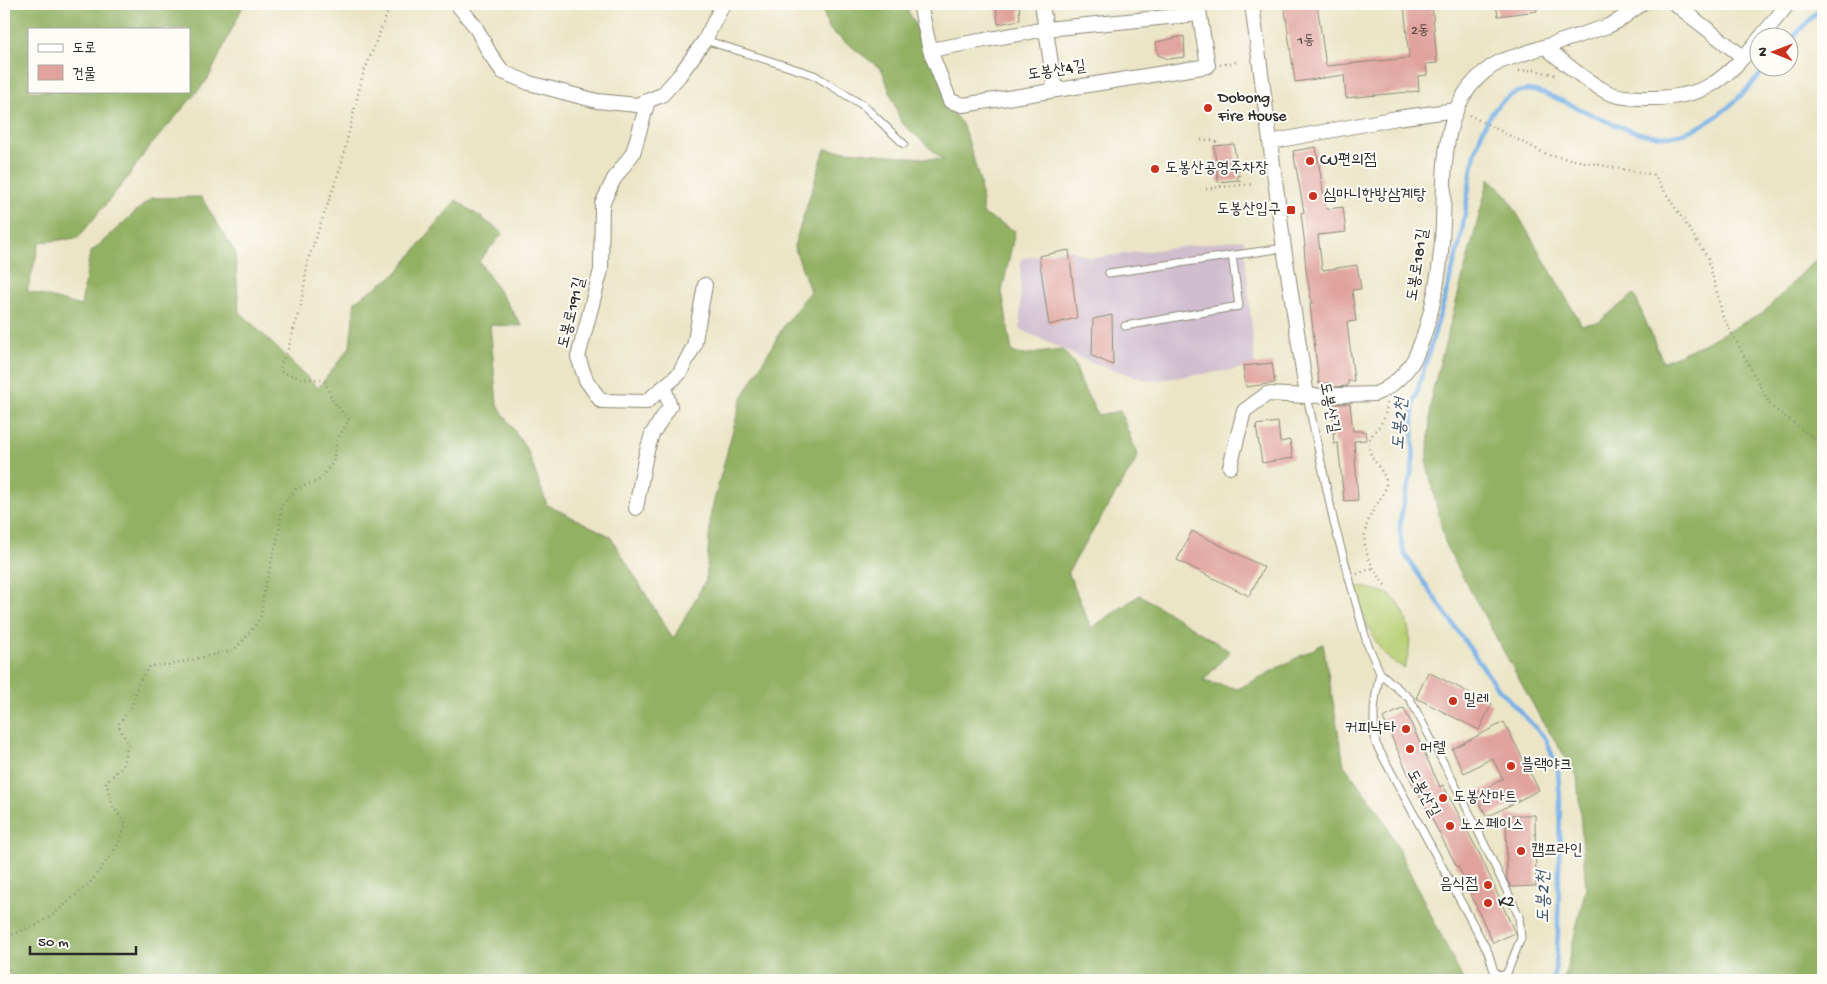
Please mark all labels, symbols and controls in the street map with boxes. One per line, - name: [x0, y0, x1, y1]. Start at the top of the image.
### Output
- house number: 2동: [1411, 23, 1429, 40]
- legend: [28, 28, 190, 92]
- north arrow: [1750, 28, 1800, 78]
- house number: 1동: [1297, 33, 1314, 50]
- text: 도로: [72, 40, 96, 58]
- text: N: [1755, 47, 1772, 57]
- street label: 도봉산4길: [1026, 58, 1088, 86]
- text: 건물: [72, 66, 96, 84]
- place label: Dobong Fire House: [1217, 90, 1287, 127]
- marker: Dobong Fire House: [1202, 102, 1214, 114]
- place label: CU편의점: [1320, 152, 1377, 171]
- marker: CU편의점: [1304, 155, 1316, 167]
- place label: 도봉산공영주차장: [1165, 160, 1268, 179]
- marker: 도봉산공영주차장: [1149, 163, 1161, 175]
- place label: 심마니한방삼계탕: [1323, 187, 1426, 206]
- marker: 심마니한방삼계탕: [1307, 190, 1319, 202]
- place label: 도봉산입구: [1217, 201, 1281, 220]
- marker: 도봉산입구: [1285, 204, 1297, 216]
- street label: 도봉로181길: [1404, 227, 1434, 303]
- street label: 도봉로191길: [555, 275, 591, 350]
- street label: 도봉산길: [1314, 381, 1342, 435]
- water label: 도봉2천: [1389, 396, 1413, 451]
- place label: 밀레: [1463, 692, 1489, 711]
- marker: 밀레: [1447, 695, 1459, 707]
- place label: 커피낙타: [1345, 720, 1396, 739]
- marker: 커피낙타: [1400, 723, 1412, 735]
- place label: 머렐: [1420, 740, 1446, 759]
- marker: 머렐: [1404, 743, 1416, 755]
- place label: 블랙야크: [1521, 756, 1573, 776]
- marker: 블랙야크: [1505, 760, 1517, 772]
- street label: 도봉산길: [1401, 767, 1443, 821]
- place label: 도봉산마트: [1453, 789, 1517, 808]
- marker: 도봉산마트: [1437, 792, 1449, 804]
- place label: 노스페이스: [1460, 817, 1524, 836]
- marker: 노스페이스: [1444, 820, 1456, 832]
- place label: 캠프라인: [1531, 842, 1583, 861]
- marker: 캠프라인: [1515, 845, 1527, 857]
- water label: 도봉2천: [1534, 869, 1555, 923]
- place label: 음식점: [1439, 876, 1478, 895]
- marker: 음식점: [1482, 879, 1494, 891]
- place label: K2: [1498, 894, 1515, 913]
- marker: K2: [1482, 897, 1494, 909]
- scale bar: [30, 924, 136, 956]
- text: 50 m: [38, 934, 69, 952]

